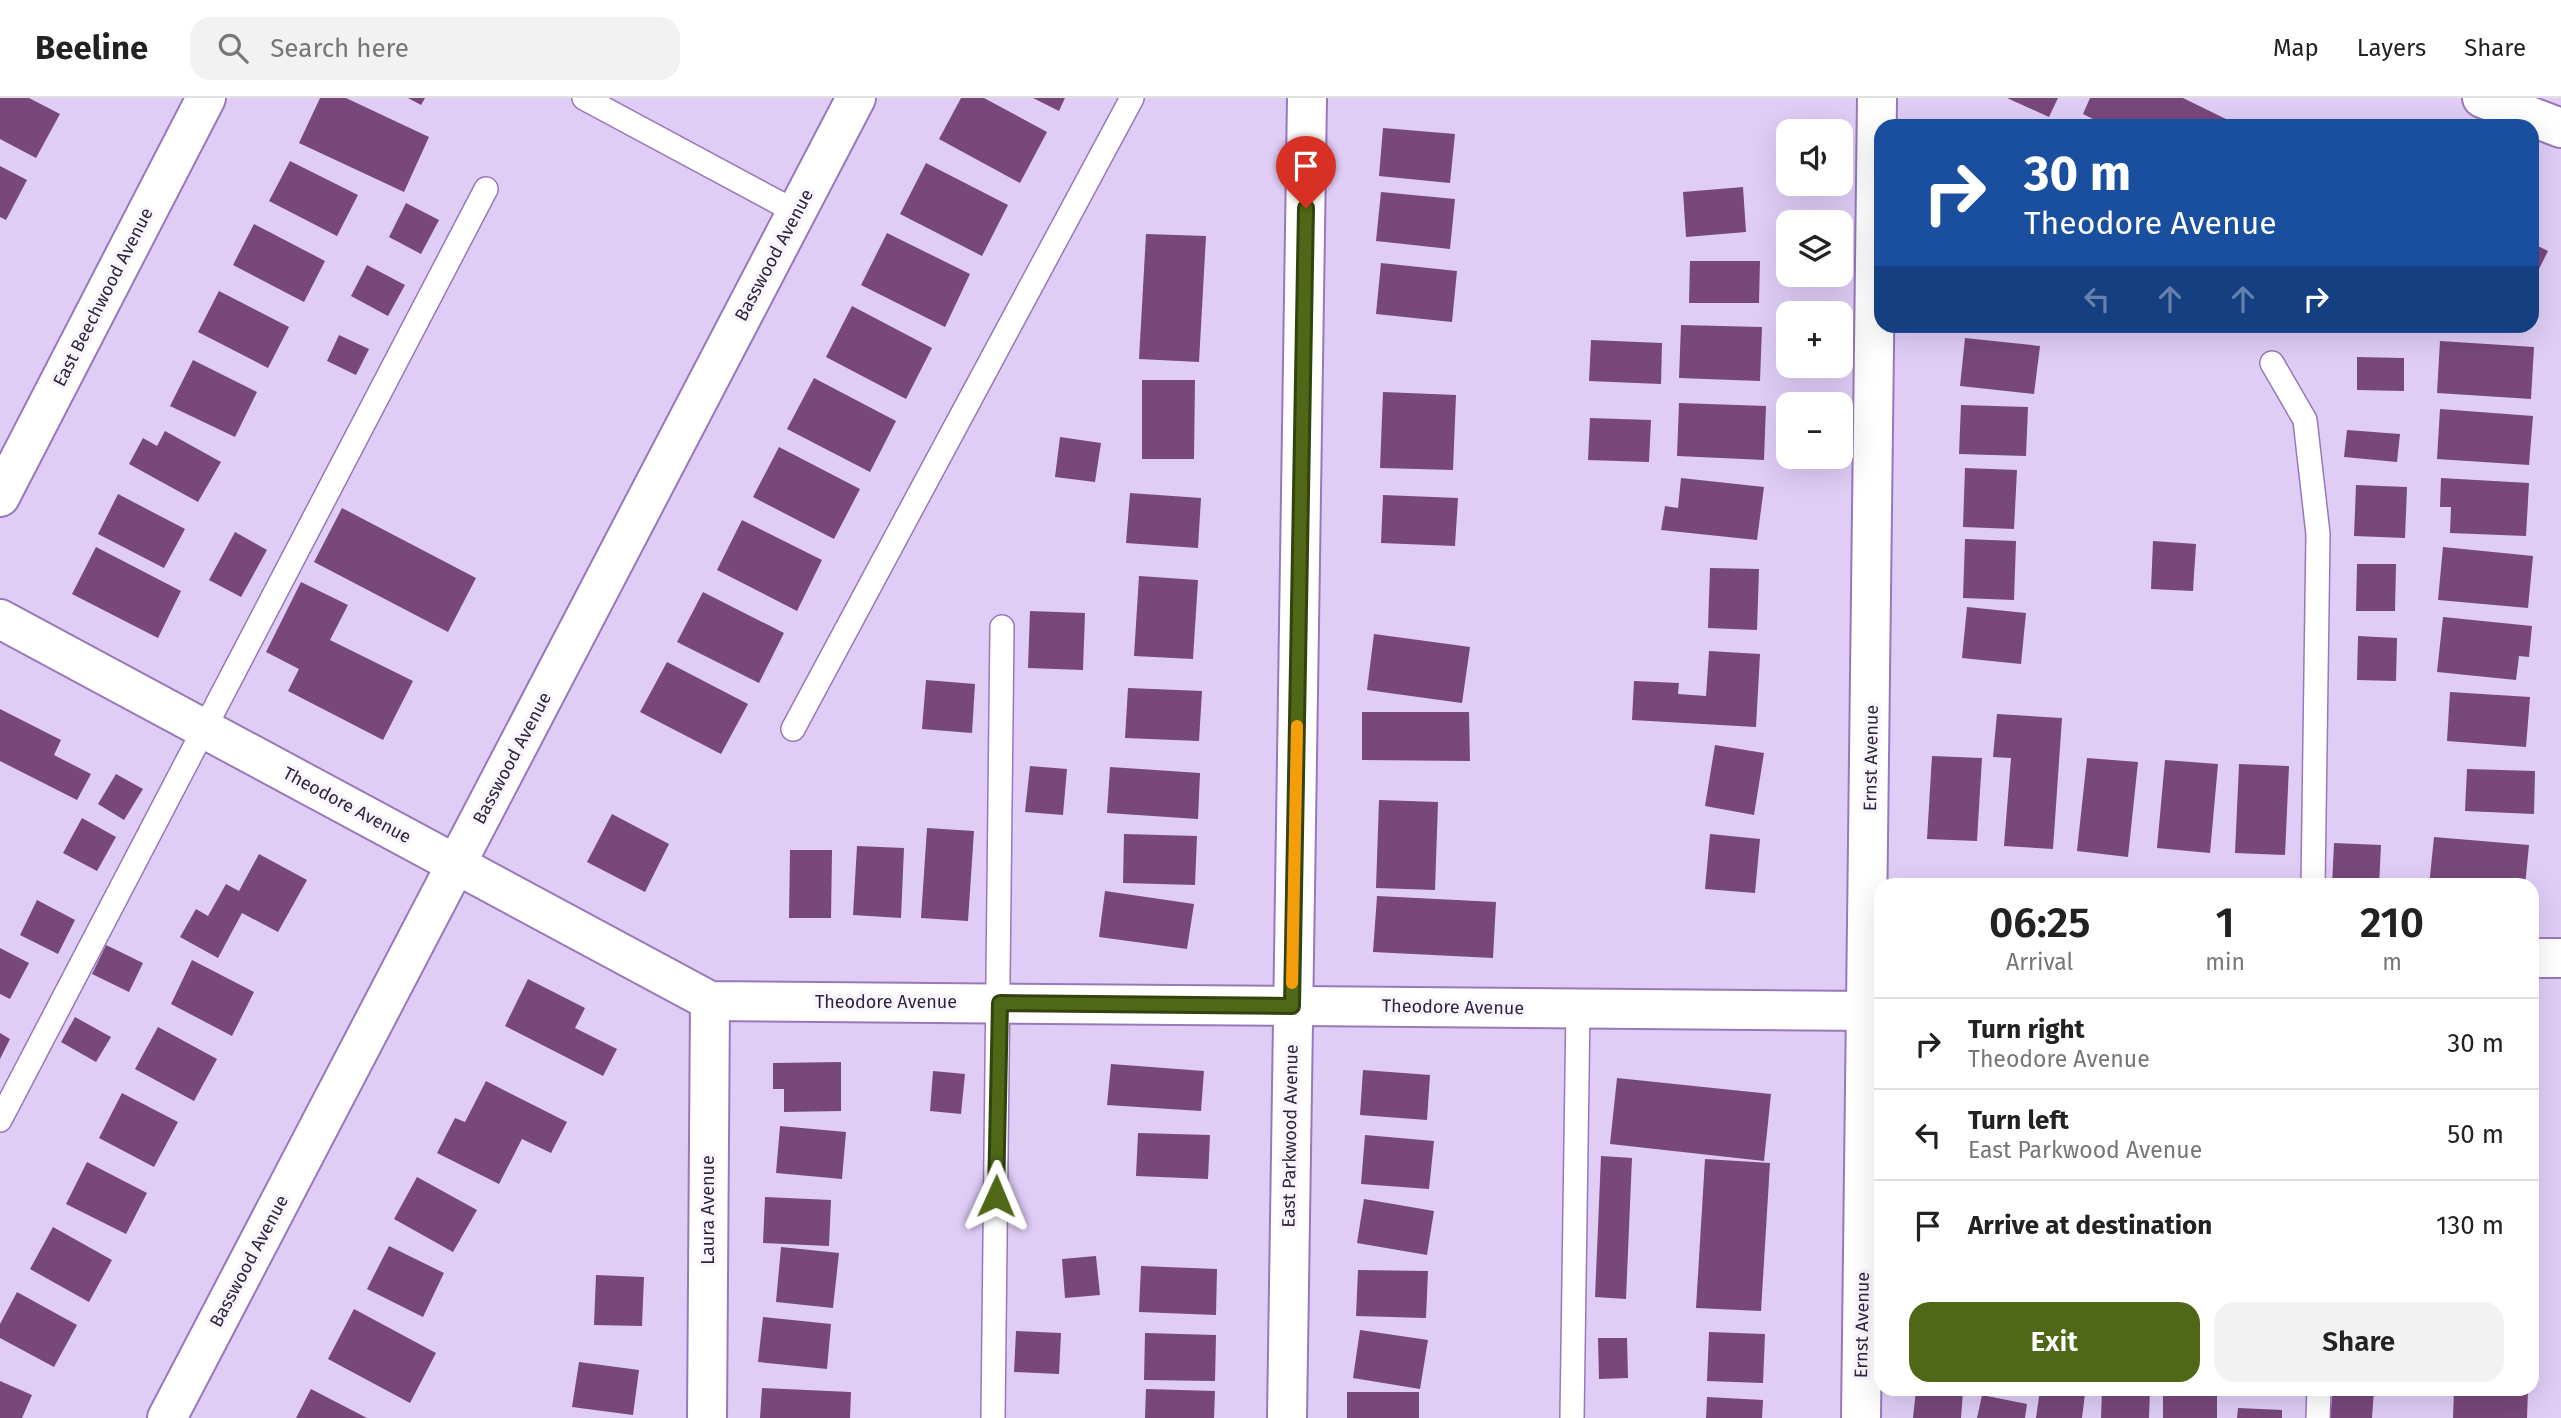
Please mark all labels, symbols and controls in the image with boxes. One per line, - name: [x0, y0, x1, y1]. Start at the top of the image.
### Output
- search box: [190, 17, 680, 80]
- text: Beeline: [35, 28, 148, 68]
- icon: search: [214, 29, 252, 67]
- text: Search here: [270, 33, 409, 64]
- text: Map: [2273, 34, 2319, 62]
- text: Layers: [2357, 34, 2426, 62]
- text: Share: [2464, 34, 2526, 62]
- map controls: [1776, 119, 1853, 469]
- button: sound: [1776, 119, 1853, 196]
- pin: [1276, 136, 1336, 208]
- text: 30 m: [2024, 144, 2131, 203]
- icon: arrive: [1287, 147, 1325, 185]
- icon: right: [1909, 147, 2000, 238]
- street label: Basswood Avenue: [730, 185, 818, 325]
- street label: East Beechwood Avenue: [48, 204, 158, 390]
- text: Theodore Avenue: [2024, 204, 2277, 242]
- button: layers: [1776, 210, 1853, 287]
- icon: left: [2078, 280, 2116, 318]
- icon: ahead: [2151, 280, 2189, 318]
- icon: ahead: [2224, 280, 2262, 318]
- icon: right: [2297, 280, 2335, 318]
- button: +: [1776, 301, 1853, 378]
- button: −: [1776, 392, 1853, 469]
- street label: Basswood Avenue: [468, 688, 556, 828]
- street label: Ernst Avenue: [1859, 705, 1883, 811]
- street label: Theodore Avenue: [279, 762, 415, 848]
- text: 06:25: [1989, 898, 2090, 948]
- text: 1: [2216, 898, 2235, 948]
- text: 210: [2360, 898, 2424, 948]
- text: Arrival: [2006, 948, 2073, 976]
- text: min: [2205, 948, 2245, 976]
- text: m: [2382, 948, 2402, 976]
- street label: Theodore Avenue: [815, 991, 957, 1013]
- street label: Theodore Avenue: [1382, 995, 1524, 1019]
- text: Turn right: [1968, 1014, 2085, 1045]
- icon: right: [1909, 1025, 1947, 1063]
- text: 30 m: [2447, 1028, 2504, 1059]
- street label: East Parkwood Avenue: [1277, 1044, 1303, 1228]
- text: Theodore Avenue: [1968, 1045, 2150, 1073]
- text: Turn left: [1968, 1105, 2069, 1136]
- icon: left: [1909, 1116, 1947, 1154]
- text: 50 m: [2447, 1119, 2504, 1150]
- text: East Parkwood Avenue: [1968, 1136, 2202, 1164]
- street label: Laura Avenue: [697, 1155, 719, 1265]
- position arrow: [959, 1159, 1033, 1233]
- street label: Basswood Avenue: [205, 1191, 293, 1331]
- icon: arrive: [1909, 1207, 1947, 1245]
- text: Arrive at destination: [1968, 1210, 2212, 1241]
- text: 130 m: [2436, 1210, 2504, 1241]
- street label: Ernst Avenue: [1850, 1272, 1874, 1378]
- button: Exit: [1909, 1302, 2200, 1382]
- button: Share: [2214, 1302, 2504, 1382]

